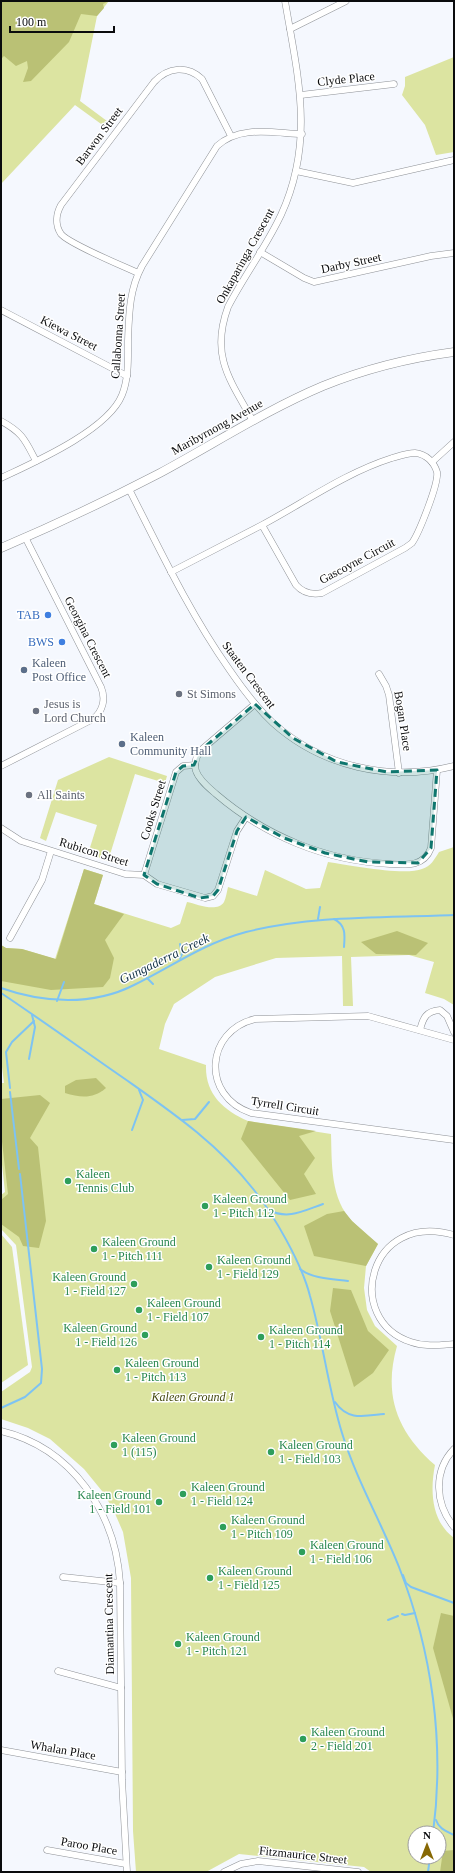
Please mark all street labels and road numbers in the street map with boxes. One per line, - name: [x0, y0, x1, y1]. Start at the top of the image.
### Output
- street label: Clyde Place: [317, 69, 375, 89]
- street label: Barwon Street: [73, 104, 126, 168]
- street label: Onkaparinga Crescent: [213, 205, 277, 306]
- street label: Darby Street: [320, 250, 383, 276]
- street label: Callabonna Street: [108, 292, 128, 379]
- street label: Kiewa Street: [38, 313, 101, 354]
- street label: Maribyrnong Avenue: [169, 396, 265, 458]
- street label: Gascoyne Circuit: [317, 535, 398, 587]
- street label: Georgina Crescent: [61, 594, 115, 681]
- street label: Staaten Crescent: [219, 639, 279, 712]
- street label: Bogan Place: [391, 690, 415, 752]
- street label: Cooks Street: [137, 778, 169, 842]
- street label: Rubicon Street: [58, 835, 131, 869]
- street label: Tyrrell Circuit: [250, 1094, 321, 1118]
- street label: Diamantina Crescent: [101, 1573, 117, 1675]
- street label: Whalan Place: [29, 1737, 97, 1763]
- street label: Paroo Place: [60, 1834, 118, 1858]
- street label: Fitzmaurice Street: [258, 1843, 348, 1867]

